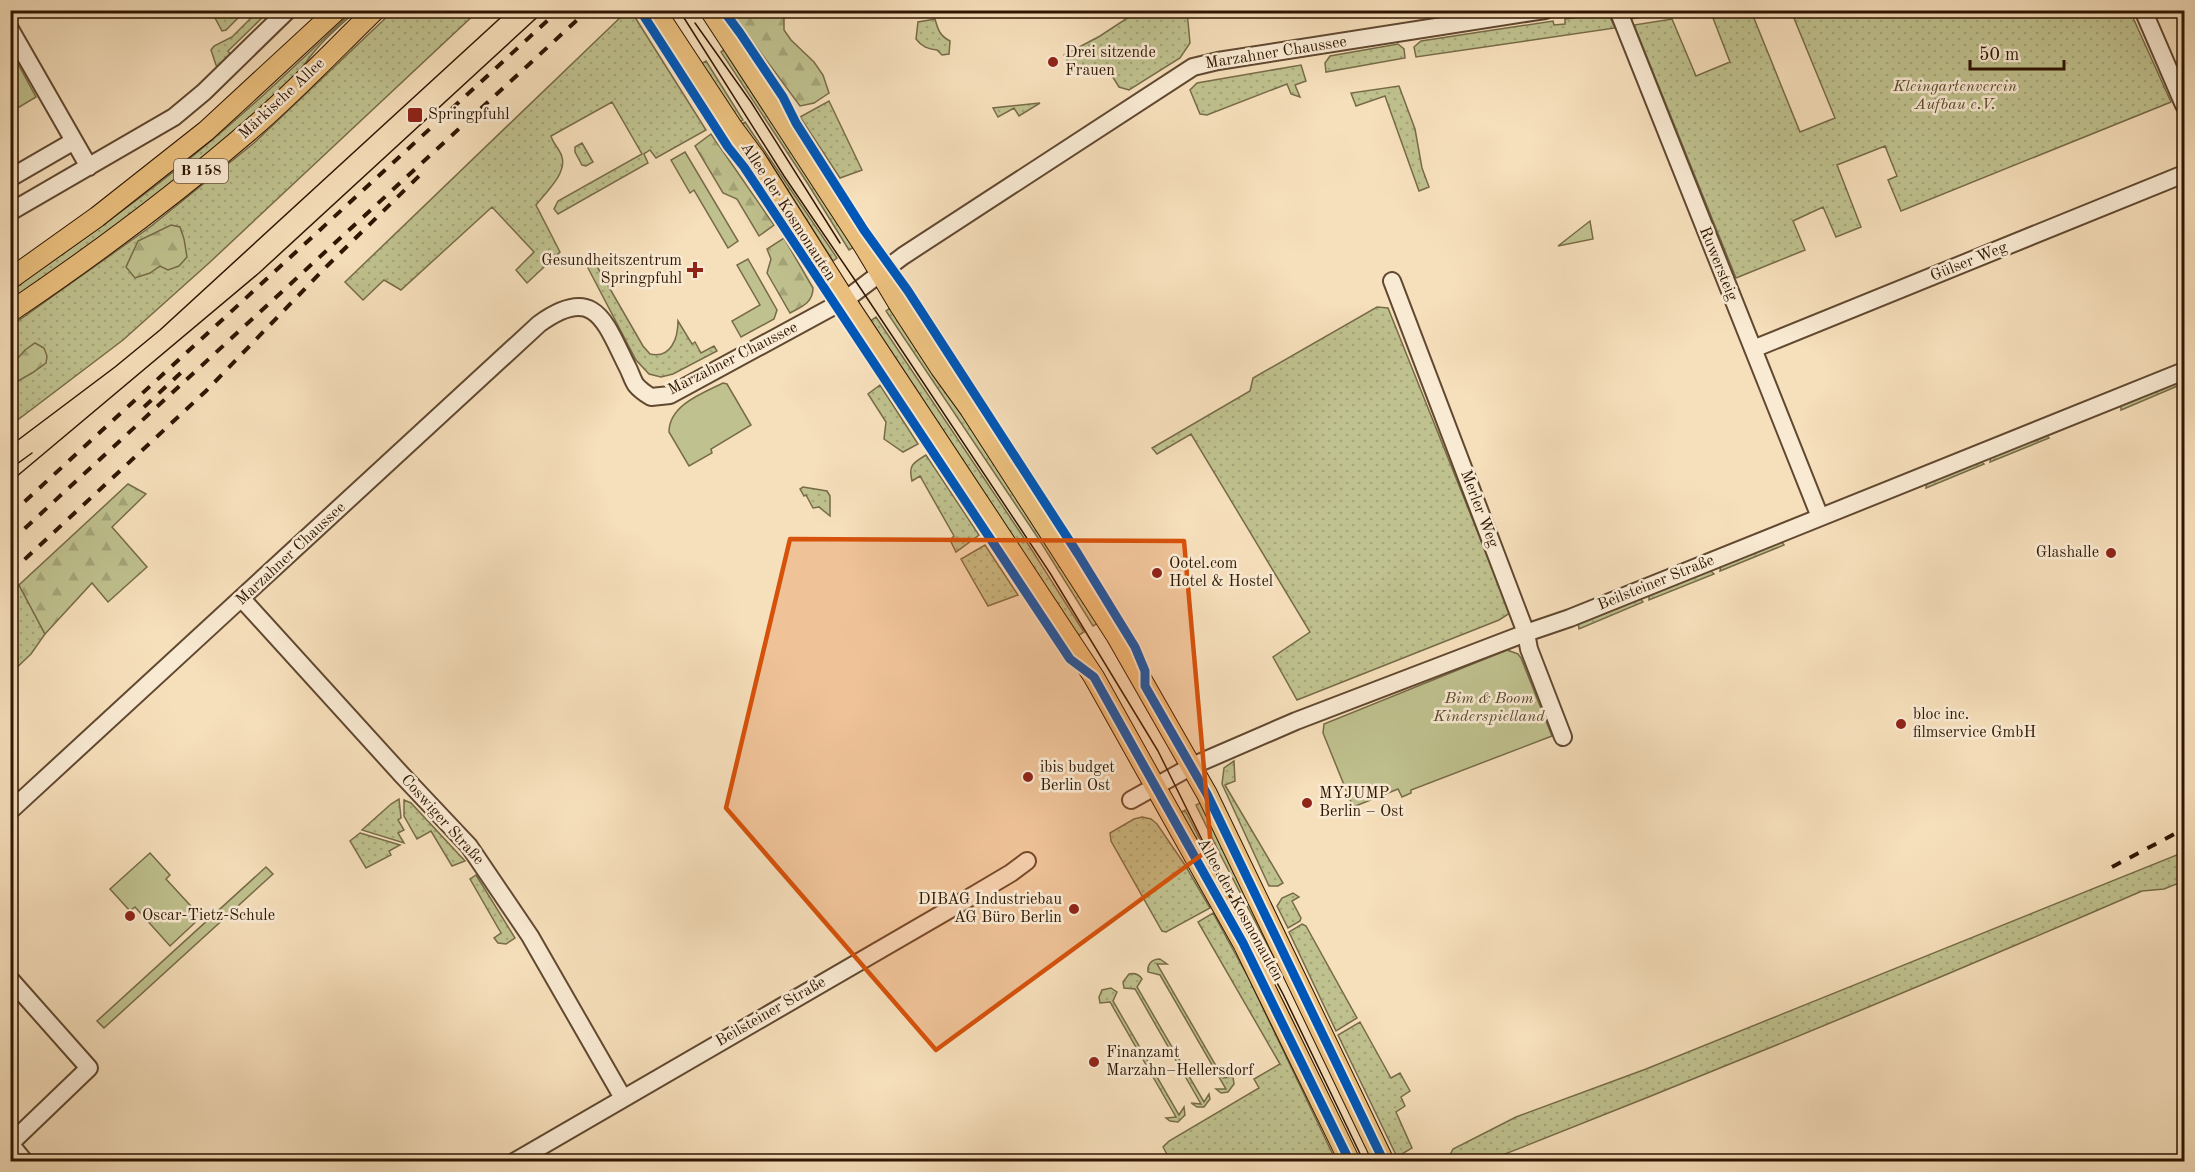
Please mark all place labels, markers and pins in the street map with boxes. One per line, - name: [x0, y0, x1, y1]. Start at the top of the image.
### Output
- place label: Drei sitzende Frauen: [1065, 45, 1156, 79]
- marker: Drei sitzende Frauen: [1046, 55, 1060, 69]
- marker: Springpfuhl: [406, 106, 424, 124]
- place label: Springpfuhl: [428, 107, 510, 123]
- place label: Gesundheitszentrum Springpfuhl: [541, 253, 682, 287]
- marker: Gesundheitszentrum Springpfuhl: [686, 261, 704, 279]
- place label: Glashalle: [2036, 545, 2099, 561]
- marker: Glashalle: [2104, 546, 2118, 560]
- place label: Ootel.com Hotel & Hostel: [1169, 556, 1273, 590]
- marker: Ootel.com Hotel & Hostel: [1150, 566, 1164, 580]
- place label: bloc inc. filmservice GmbH: [1913, 707, 2036, 741]
- marker: bloc inc. filmservice GmbH: [1894, 717, 1908, 731]
- place label: ibis budget Berlin Ost: [1040, 760, 1115, 794]
- marker: ibis budget Berlin Ost: [1021, 770, 1035, 784]
- place label: MYJUMP Berlin – Ost: [1319, 786, 1404, 820]
- marker: MYJUMP Berlin – Ost: [1300, 796, 1314, 810]
- place label: DIBAG Industriebau AG Büro Berlin: [918, 892, 1062, 926]
- marker: DIBAG Industriebau AG Büro Berlin: [1067, 902, 1081, 916]
- place label: Oscar-Tietz-Schule: [142, 908, 275, 924]
- marker: Oscar-Tietz-Schule: [123, 909, 137, 923]
- place label: Finanzamt Marzahn–Hellersdorf: [1106, 1045, 1254, 1079]
- marker: Finanzamt Marzahn–Hellersdorf: [1087, 1055, 1101, 1069]

